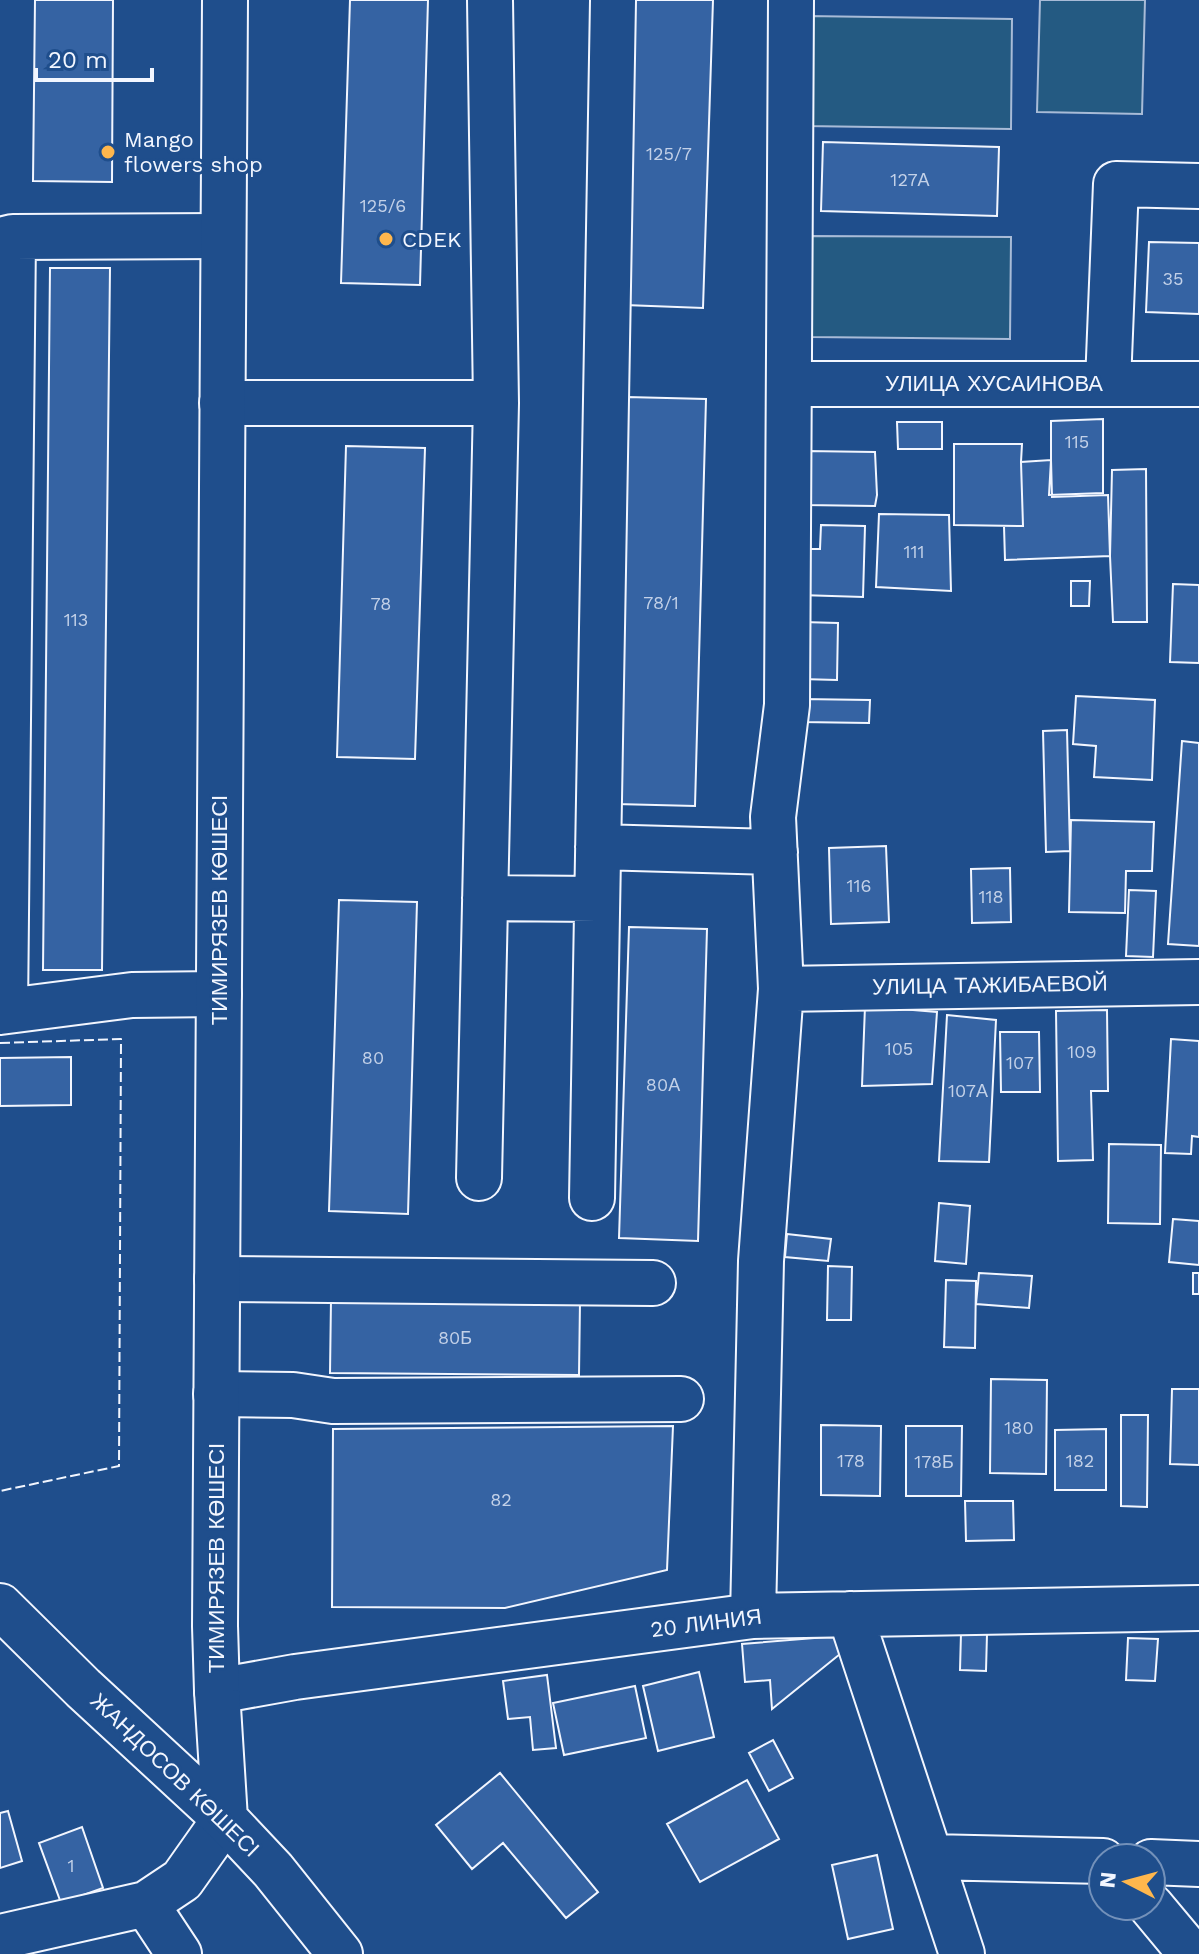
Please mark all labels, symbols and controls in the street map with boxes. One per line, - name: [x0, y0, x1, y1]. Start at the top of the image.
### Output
- scale bar: [36, 32, 152, 82]
- text: 20 m: [48, 46, 108, 74]
- place label: Mango flowers shop: [124, 127, 263, 177]
- marker: Mango flowers shop: [99, 143, 117, 161]
- house number: 125/7: [646, 143, 692, 164]
- house number: 127А: [890, 169, 930, 190]
- house number: 125/6: [360, 195, 406, 216]
- place label: CDEK: [402, 227, 461, 252]
- marker: CDEK: [377, 230, 395, 248]
- house number: 35: [1163, 268, 1183, 289]
- street label: УЛИЦА ХУСАИНОВА: [885, 371, 1103, 396]
- house number: 115: [1065, 431, 1089, 452]
- house number: 111: [903, 541, 925, 562]
- house number: 78/1: [643, 592, 679, 613]
- house number: 78: [371, 593, 391, 614]
- house number: 113: [64, 609, 88, 630]
- street label: ТИМИРЯЗЕВ КӨШЕСІ: [207, 795, 232, 1025]
- house number: 116: [847, 875, 871, 896]
- house number: 118: [978, 886, 1004, 907]
- street label: УЛИЦА ТАЖИБАЕВОЙ: [872, 970, 1108, 1000]
- house number: 105: [885, 1038, 913, 1059]
- house number: 109: [1067, 1041, 1097, 1062]
- house number: 80: [362, 1047, 384, 1068]
- house number: 107: [1006, 1052, 1034, 1073]
- house number: 80А: [646, 1074, 680, 1095]
- house number: 107А: [948, 1080, 988, 1101]
- house number: 80Б: [438, 1327, 472, 1348]
- house number: 180: [1004, 1417, 1034, 1438]
- street label: ТИМИРЯЗЕВ КӨШЕСІ: [204, 1443, 229, 1673]
- house number: 178: [837, 1450, 865, 1471]
- house number: 182: [1066, 1450, 1094, 1471]
- house number: 178Б: [914, 1451, 954, 1472]
- house number: 82: [490, 1489, 512, 1510]
- street label: 20 ЛИНИЯ: [649, 1604, 763, 1642]
- street label: ЖАНДОСОВ КӨШЕСІ: [86, 1688, 264, 1862]
- north arrow: [1087, 1842, 1167, 1922]
- house number: 1: [67, 1855, 75, 1876]
- text: N: [1094, 1871, 1121, 1889]

